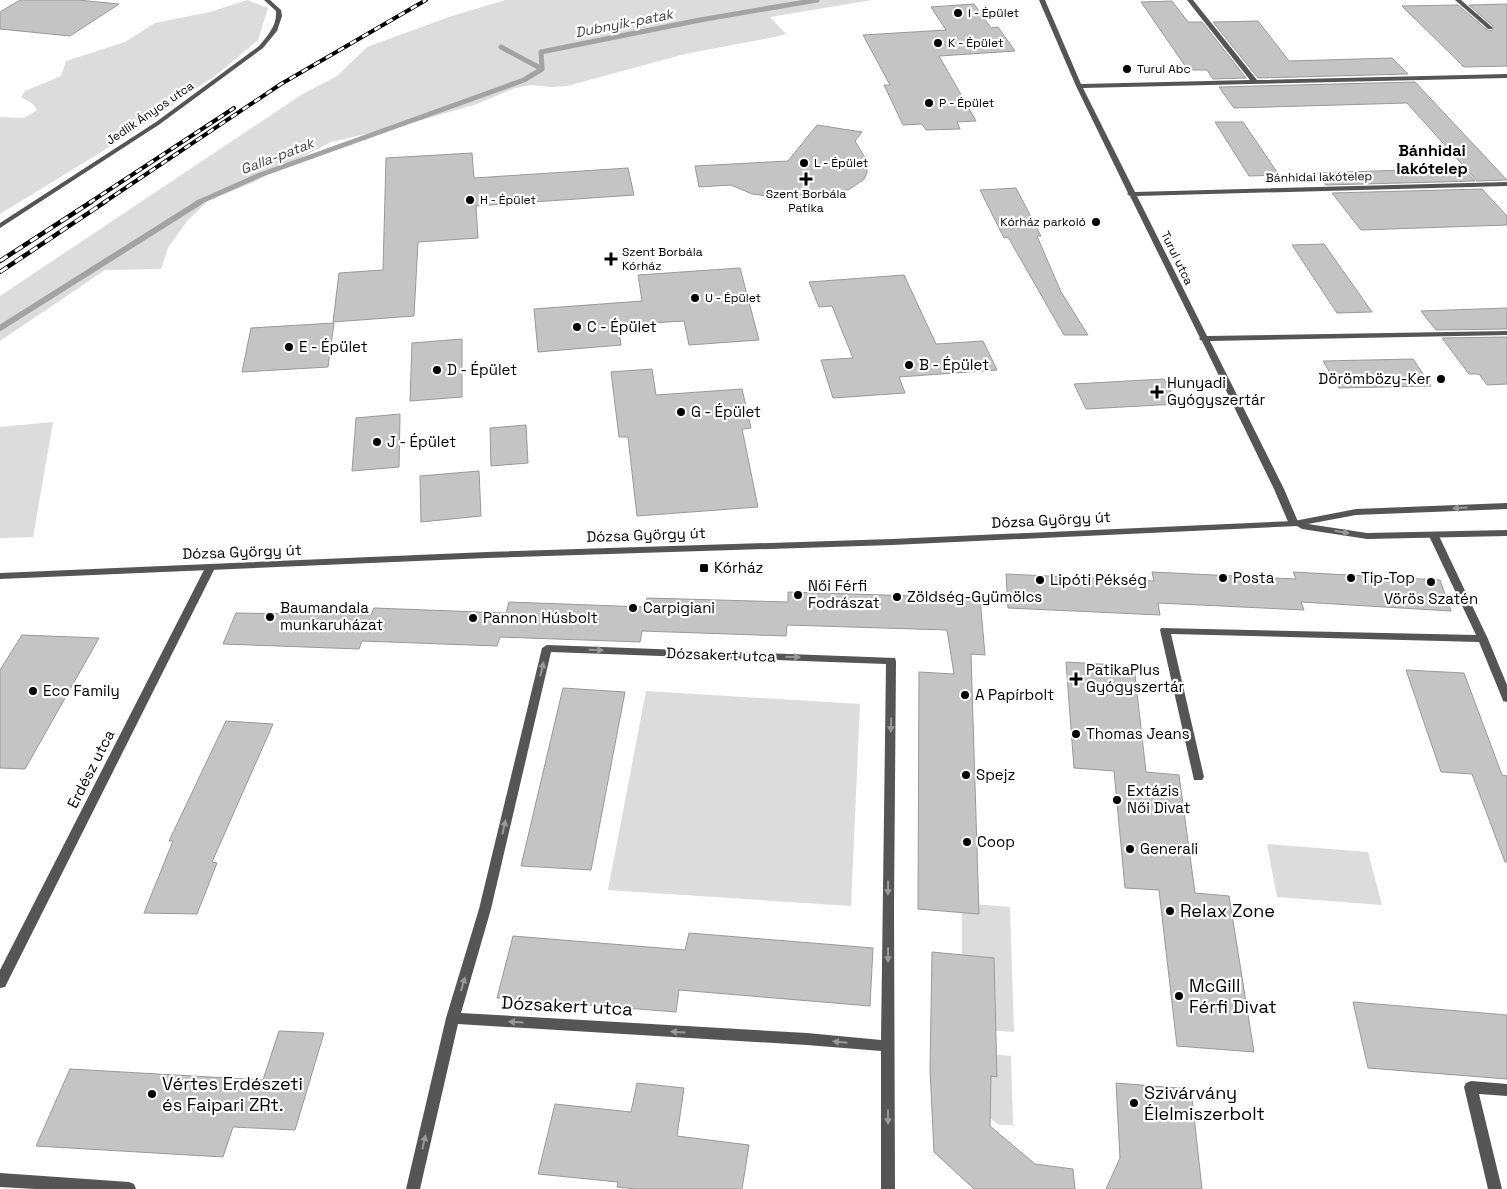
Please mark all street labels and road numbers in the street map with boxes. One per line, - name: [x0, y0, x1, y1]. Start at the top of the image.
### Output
- street label: Jedlik Ányos utca: [103, 78, 197, 148]
- street label: Bánhidai lakótelep: [1266, 168, 1373, 186]
- street label: Turul utca: [1157, 228, 1197, 288]
- street label: Dózsa György út: [991, 507, 1111, 532]
- street label: Dózsa György út: [586, 523, 706, 546]
- street label: Dózsa György út: [182, 540, 302, 563]
- street label: Dózsakert utca: [666, 643, 776, 666]
- street label: Erdész utca: [63, 726, 119, 811]
- street label: Dózsakert utca: [501, 991, 633, 1020]

